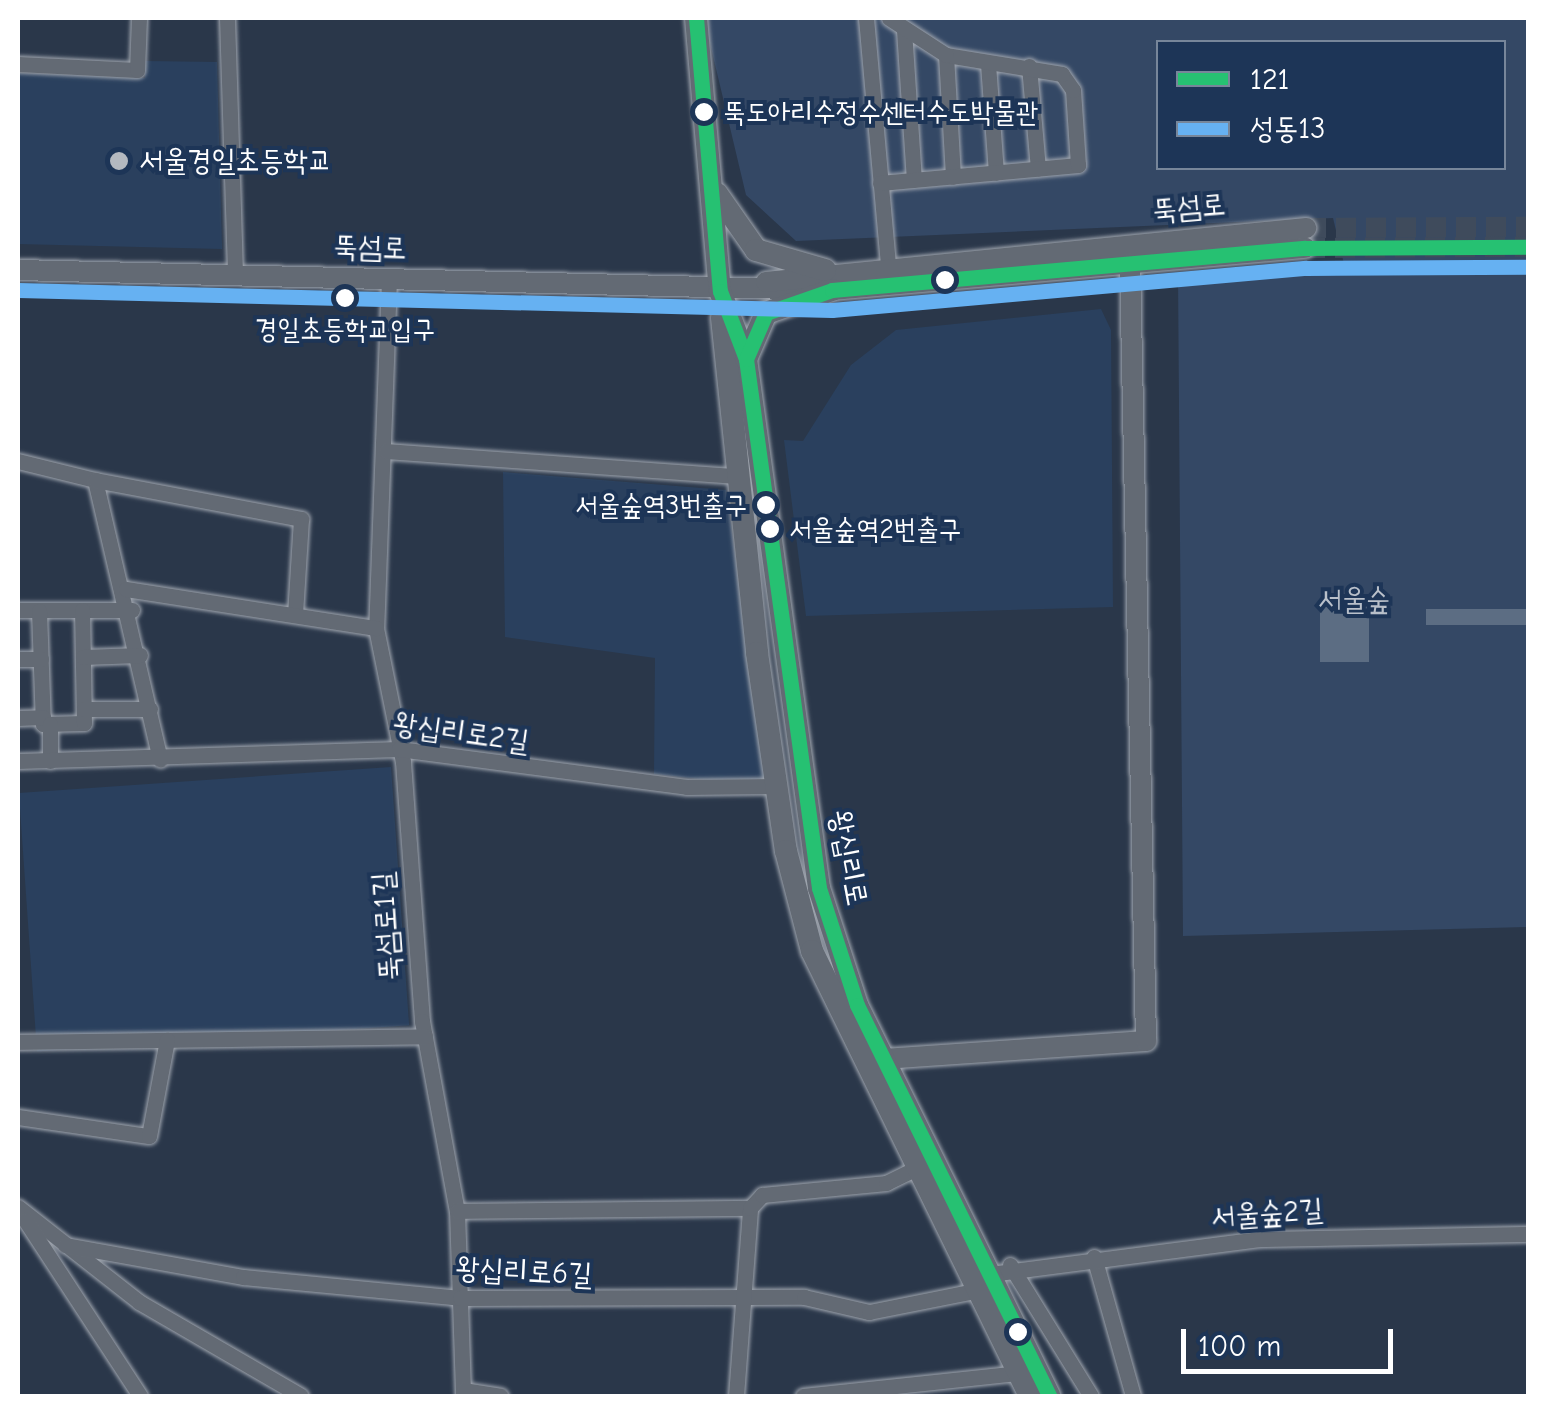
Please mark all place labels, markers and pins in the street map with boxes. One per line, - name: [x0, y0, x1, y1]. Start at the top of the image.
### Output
- place label: 뚝도아리수정수센터수도박물관: [723, 95, 1038, 129]
- marker: 뚝도아리수정수센터수도박물관: [694, 102, 714, 122]
- place label: 서울경일초등학교: [139, 143, 332, 179]
- marker: 서울경일초등학교: [108, 150, 130, 172]
- unlabelled marker: [935, 270, 955, 290]
- marker: 경일초등학교입구: [335, 288, 355, 308]
- place label: 경일초등학교입구: [255, 312, 435, 346]
- place label: 서울숲역3번출구: [575, 488, 747, 522]
- marker: 서울숲역3번출구: [756, 495, 776, 515]
- place label: 서울숲역2번출구: [789, 512, 961, 546]
- marker: 서울숲역2번출구: [760, 519, 780, 539]
- unlabelled marker: [1008, 1322, 1028, 1342]

